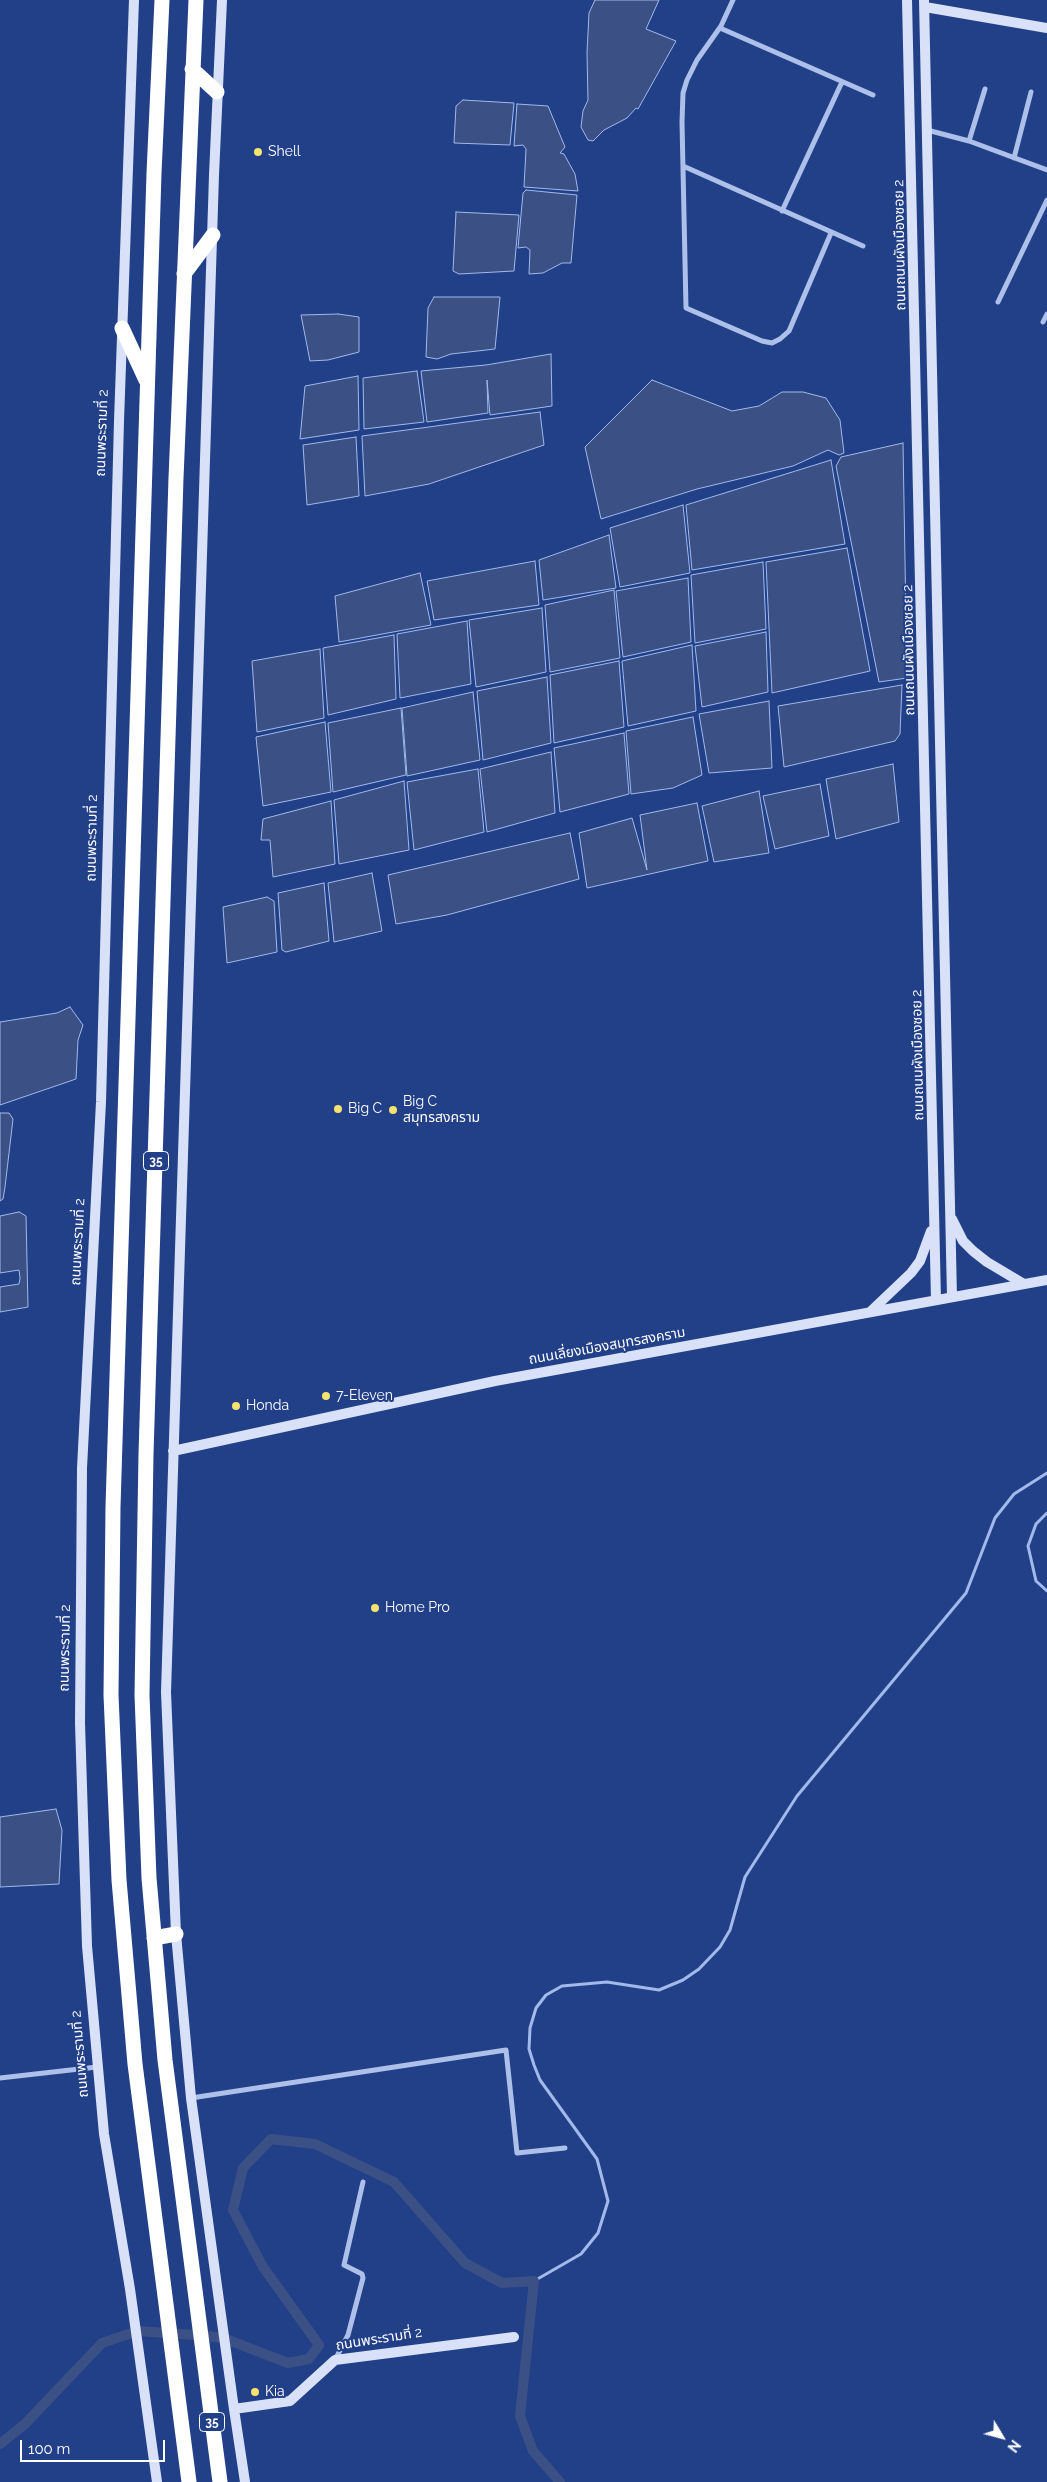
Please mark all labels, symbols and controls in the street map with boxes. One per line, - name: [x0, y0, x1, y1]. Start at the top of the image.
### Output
- place label: Shell: [268, 144, 300, 160]
- marker: Shell: [252, 146, 264, 158]
- street label: ถนนถนนผังเมืองซอย 2: [890, 179, 910, 311]
- street label: ถนนพระรามที่ 2: [92, 389, 112, 477]
- street label: ถนนถนนผังเมืองซอย 2: [899, 584, 919, 716]
- street label: ถนนพระรามที่ 2: [83, 794, 101, 882]
- street label: ถนนถนนผังเมืองซอย 2: [908, 989, 928, 1121]
- place label: Big C สมุทรสงคราม: [403, 1094, 480, 1126]
- place label: Big C: [348, 1101, 382, 1117]
- marker: Big C: [332, 1103, 344, 1115]
- marker: Big C สมุทรสงคราม: [387, 1104, 399, 1116]
- road number: 35: [144, 1152, 168, 1170]
- street label: ถนนพระรามที่ 2: [67, 1198, 89, 1286]
- street label: ถนนเลี่ยงเมืองสมุทรสงคราม: [527, 1324, 687, 1368]
- place label: 7-Eleven: [336, 1388, 393, 1404]
- marker: 7-Eleven: [320, 1390, 332, 1402]
- place label: Honda: [246, 1398, 289, 1414]
- marker: Honda: [230, 1400, 242, 1412]
- place label: Home Pro: [385, 1600, 450, 1616]
- marker: Home Pro: [369, 1602, 381, 1614]
- street label: ถนนพระรามที่ 2: [56, 1604, 74, 1692]
- street label: ถนนพระรามที่ 2: [68, 2010, 92, 2098]
- street label: ถนนพระรามที่ 2: [335, 2324, 423, 2354]
- place label: Kia: [265, 2384, 285, 2400]
- marker: Kia: [249, 2386, 261, 2398]
- road number: 35: [200, 2412, 224, 2432]
- north arrow: [977, 2412, 1027, 2462]
- scale bar: [22, 2430, 168, 2462]
- text: N: [1004, 2437, 1024, 2455]
- text: 100 m: [28, 2440, 70, 2458]

